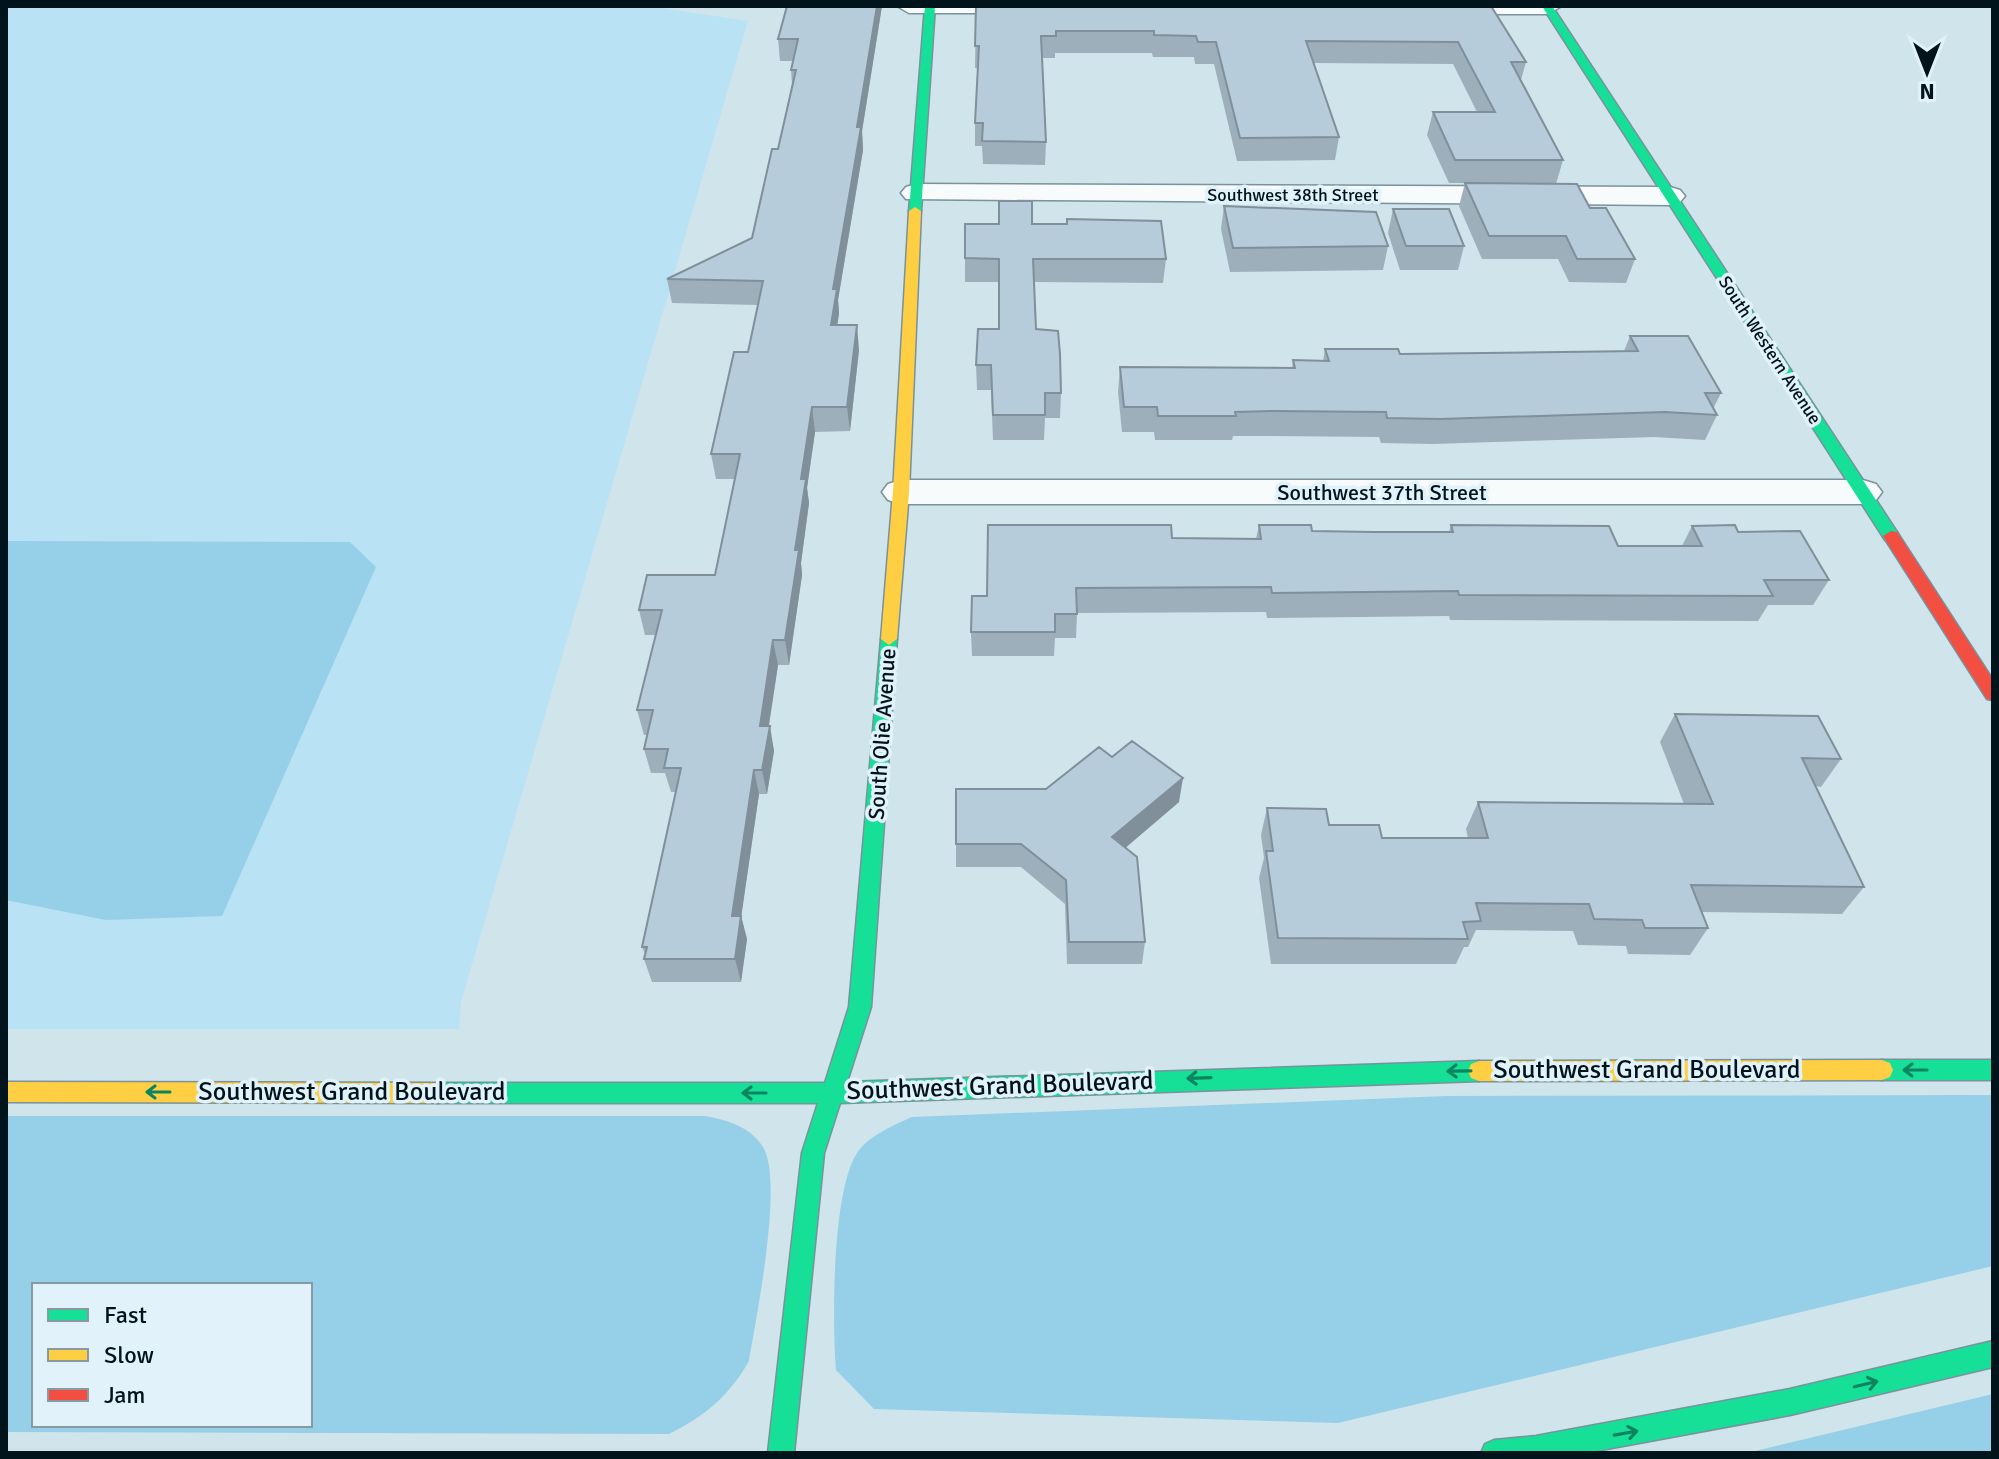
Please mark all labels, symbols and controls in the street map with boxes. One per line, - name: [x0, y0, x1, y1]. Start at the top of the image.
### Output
- north arrow: [1887, 32, 1967, 112]
- text: N: [1919, 78, 1935, 105]
- street label: Southwest 38th Street: [1207, 184, 1379, 206]
- street label: South Western Avenue: [1714, 272, 1826, 428]
- street label: Southwest 37th Street: [1277, 479, 1487, 506]
- street label: South Olie Avenue: [863, 647, 901, 821]
- street label: Southwest Grand Boulevard: [1493, 1054, 1801, 1086]
- one-way arrow: [1902, 1062, 1929, 1078]
- one-way arrow: [1446, 1063, 1473, 1079]
- street label: Southwest Grand Boulevard: [846, 1065, 1154, 1107]
- one-way arrow: [1186, 1071, 1213, 1086]
- street label: Southwest Grand Boulevard: [198, 1076, 506, 1108]
- one-way arrow: [145, 1084, 172, 1100]
- one-way arrow: [741, 1085, 768, 1101]
- legend: [32, 1283, 312, 1427]
- text: Fast: [104, 1300, 147, 1330]
- text: Slow: [104, 1340, 154, 1370]
- one-way arrow: [1853, 1376, 1879, 1391]
- text: Jam: [104, 1380, 145, 1410]
- one-way arrow: [1613, 1425, 1639, 1440]

